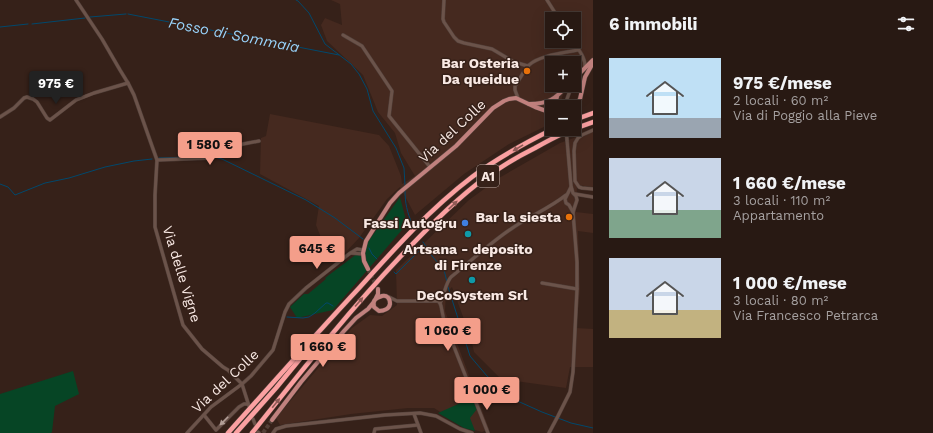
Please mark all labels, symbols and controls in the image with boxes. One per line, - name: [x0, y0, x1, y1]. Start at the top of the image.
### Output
- map controls: [545, 12, 581, 136]
- button: locate: [545, 12, 581, 48]
- water label: Fosso di Sommaia: [167, 13, 301, 57]
- icon: filters: [895, 13, 917, 35]
- text: 6 immobili: [609, 14, 698, 34]
- place label: Bar Osteria Da queidue: [441, 55, 520, 87]
- button: +: [545, 56, 581, 92]
- marker: Bar Osteria Da queidue: [522, 66, 532, 76]
- pin: 975 €: [28, 71, 84, 105]
- text: 975 €/mese: [733, 73, 832, 93]
- icon: home: [641, 74, 689, 122]
- text: 975 €: [38, 76, 74, 91]
- text: 2 locali · 60 m²: [733, 93, 828, 108]
- street label: Via del Colle: [415, 96, 489, 166]
- button: −: [545, 100, 581, 136]
- text: Via di Poggio alla Pieve: [733, 108, 877, 123]
- pin: 1 580 €: [173, 132, 247, 166]
- text: 1 580 €: [187, 137, 233, 152]
- one-way arrow: [512, 144, 524, 151]
- road number: A1: [477, 165, 499, 187]
- text: 1 660 €/mese: [733, 173, 846, 193]
- icon: home: [641, 174, 689, 222]
- text: 3 locali · 110 m²: [733, 193, 830, 208]
- one-way arrow: [448, 200, 458, 210]
- text: Appartamento: [733, 208, 824, 223]
- place label: Bar la siesta: [475, 209, 562, 225]
- marker: Bar la siesta: [564, 212, 574, 222]
- place label: Fassi Autogru: [363, 215, 457, 231]
- marker: Fassi Autogru: [460, 218, 470, 228]
- street label: Via delle Vigne: [160, 224, 204, 324]
- marker: Artsana - deposito di Firenze: [463, 229, 473, 239]
- pin: 645 €: [289, 236, 345, 270]
- text: 645 €: [299, 241, 335, 256]
- place label: Artsana - deposito di Firenze: [403, 241, 533, 273]
- text: 1 000 €/mese: [733, 273, 847, 293]
- icon: home: [641, 274, 689, 322]
- marker: DeCoSystem Srl: [467, 275, 477, 285]
- place label: DeCoSystem Srl: [416, 287, 528, 303]
- text: 3 locali · 80 m²: [733, 293, 828, 308]
- one-way arrow: [354, 297, 363, 307]
- text: Via Francesco Petrarca: [733, 308, 878, 323]
- pin: 1 060 €: [411, 318, 485, 352]
- text: 1 060 €: [425, 323, 471, 338]
- pin: 1 660 €: [286, 334, 360, 368]
- text: 1 660 €: [300, 339, 346, 354]
- street label: Via del Colle: [188, 346, 262, 416]
- pin: 1 000 €: [450, 377, 524, 411]
- text: 1 000 €: [463, 382, 511, 397]
- one-way arrow: [272, 397, 281, 408]
- one-way arrow: [219, 416, 229, 426]

